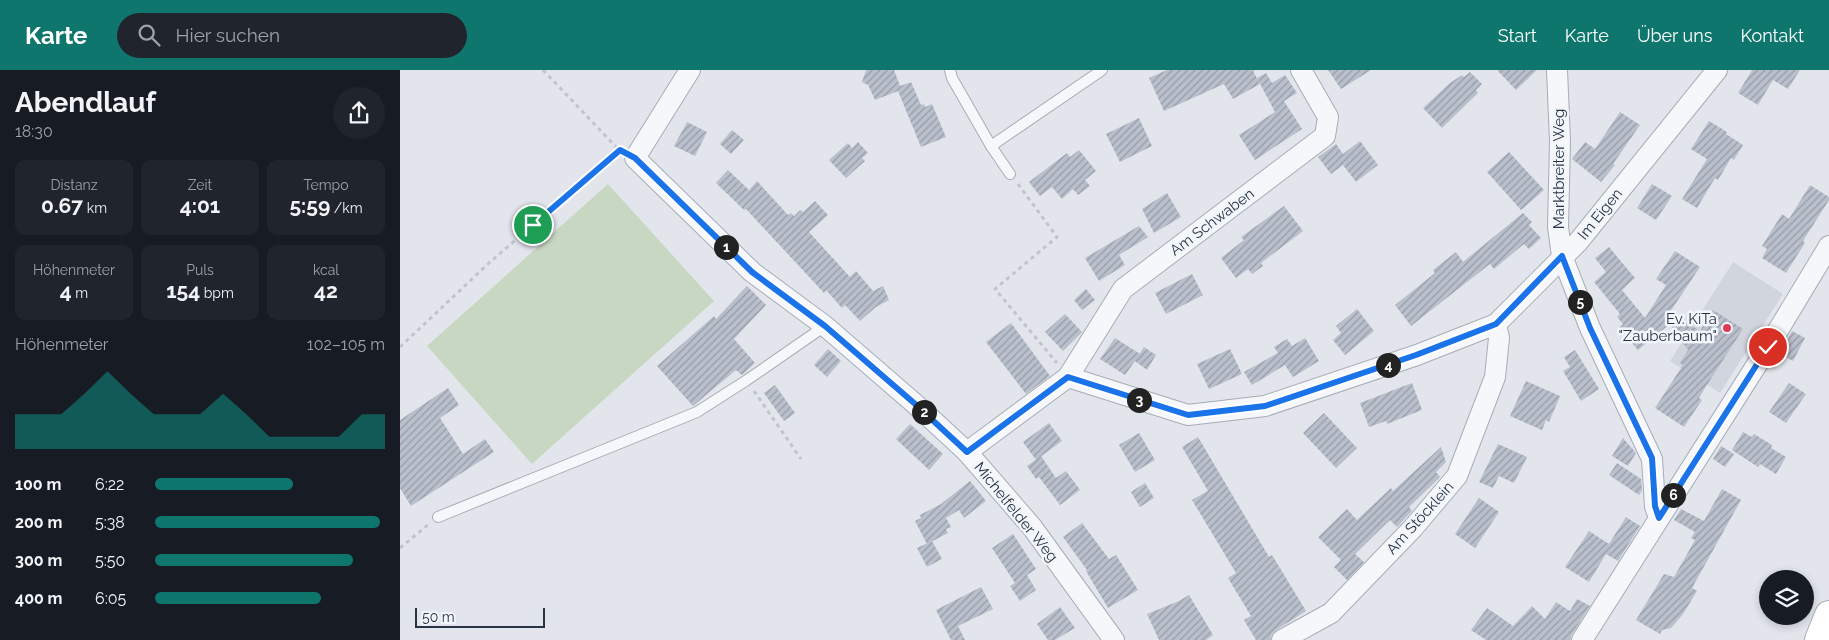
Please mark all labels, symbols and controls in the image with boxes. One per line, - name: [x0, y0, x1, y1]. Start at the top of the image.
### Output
- search box: [117, 13, 467, 58]
- text: Karte: [25, 21, 87, 50]
- icon: search: [135, 21, 163, 49]
- text: Hier suchen: [175, 24, 280, 46]
- text: Start: [1498, 25, 1537, 46]
- text: Karte: [1565, 25, 1609, 46]
- text: Über uns: [1637, 25, 1712, 46]
- text: Kontakt: [1740, 25, 1804, 46]
- text: Abendlauf: [15, 86, 156, 119]
- button: share: [333, 87, 385, 139]
- street label: Marktbreiter Weg: [1550, 109, 1568, 229]
- text: 18:30: [15, 122, 53, 141]
- text: Distanz: [50, 177, 98, 193]
- text: Zeit: [188, 177, 212, 193]
- text: Tempo: [303, 177, 349, 193]
- street label: Am Schwaben: [1166, 185, 1258, 259]
- street label: Im Eigen: [1574, 185, 1626, 243]
- text: 0.67: [41, 193, 83, 218]
- text: 4:01: [180, 193, 220, 218]
- text: 5:59: [289, 193, 330, 218]
- text: km: [83, 200, 107, 216]
- text: /km: [330, 200, 363, 216]
- pin: [512, 204, 554, 246]
- icon: arrive: [519, 211, 547, 239]
- pin: 1: [714, 234, 738, 260]
- text: 1: [723, 239, 730, 255]
- text: Höhenmeter: [33, 262, 115, 278]
- text: Puls: [186, 262, 214, 278]
- text: kcal: [313, 262, 339, 278]
- text: 4: [60, 278, 72, 303]
- text: 154: [166, 278, 200, 303]
- text: 42: [314, 278, 338, 303]
- text: m: [72, 285, 88, 301]
- text: bpm: [200, 285, 234, 301]
- pin: 5: [1568, 290, 1592, 314]
- text: 5: [1577, 294, 1584, 310]
- place label: Ev. KiTa "Zauberbaum": [1618, 310, 1717, 345]
- marker: Ev. KiTa "Zauberbaum": [1721, 322, 1733, 334]
- pin: [1747, 326, 1789, 368]
- icon: check: [1754, 333, 1782, 361]
- text: Höhenmeter: [15, 335, 109, 354]
- text: 102–105 m: [307, 335, 385, 354]
- pin: 4: [1376, 352, 1400, 378]
- text: 4: [1385, 357, 1393, 373]
- pin: 3: [1126, 388, 1152, 412]
- text: 3: [1136, 392, 1143, 408]
- pin: 2: [912, 400, 936, 424]
- text: 2: [921, 404, 928, 420]
- street label: Michelfelder Weg: [970, 459, 1062, 565]
- text: 100 m: [15, 475, 61, 494]
- text: 6:22: [95, 475, 124, 494]
- street label: Am Stöcklein: [1383, 478, 1457, 558]
- pin: 6: [1660, 482, 1686, 508]
- text: 6: [1669, 487, 1678, 503]
- text: 200 m: [15, 513, 62, 532]
- text: 5:38: [95, 513, 125, 532]
- text: 300 m: [15, 551, 62, 570]
- text: 5:50: [95, 551, 125, 570]
- map controls: [1759, 570, 1814, 625]
- button: layers: [1759, 570, 1814, 625]
- text: 400 m: [15, 589, 63, 608]
- text: 6:05: [95, 589, 126, 608]
- scale bar: [415, 605, 545, 628]
- text: 50 m: [422, 609, 455, 625]

